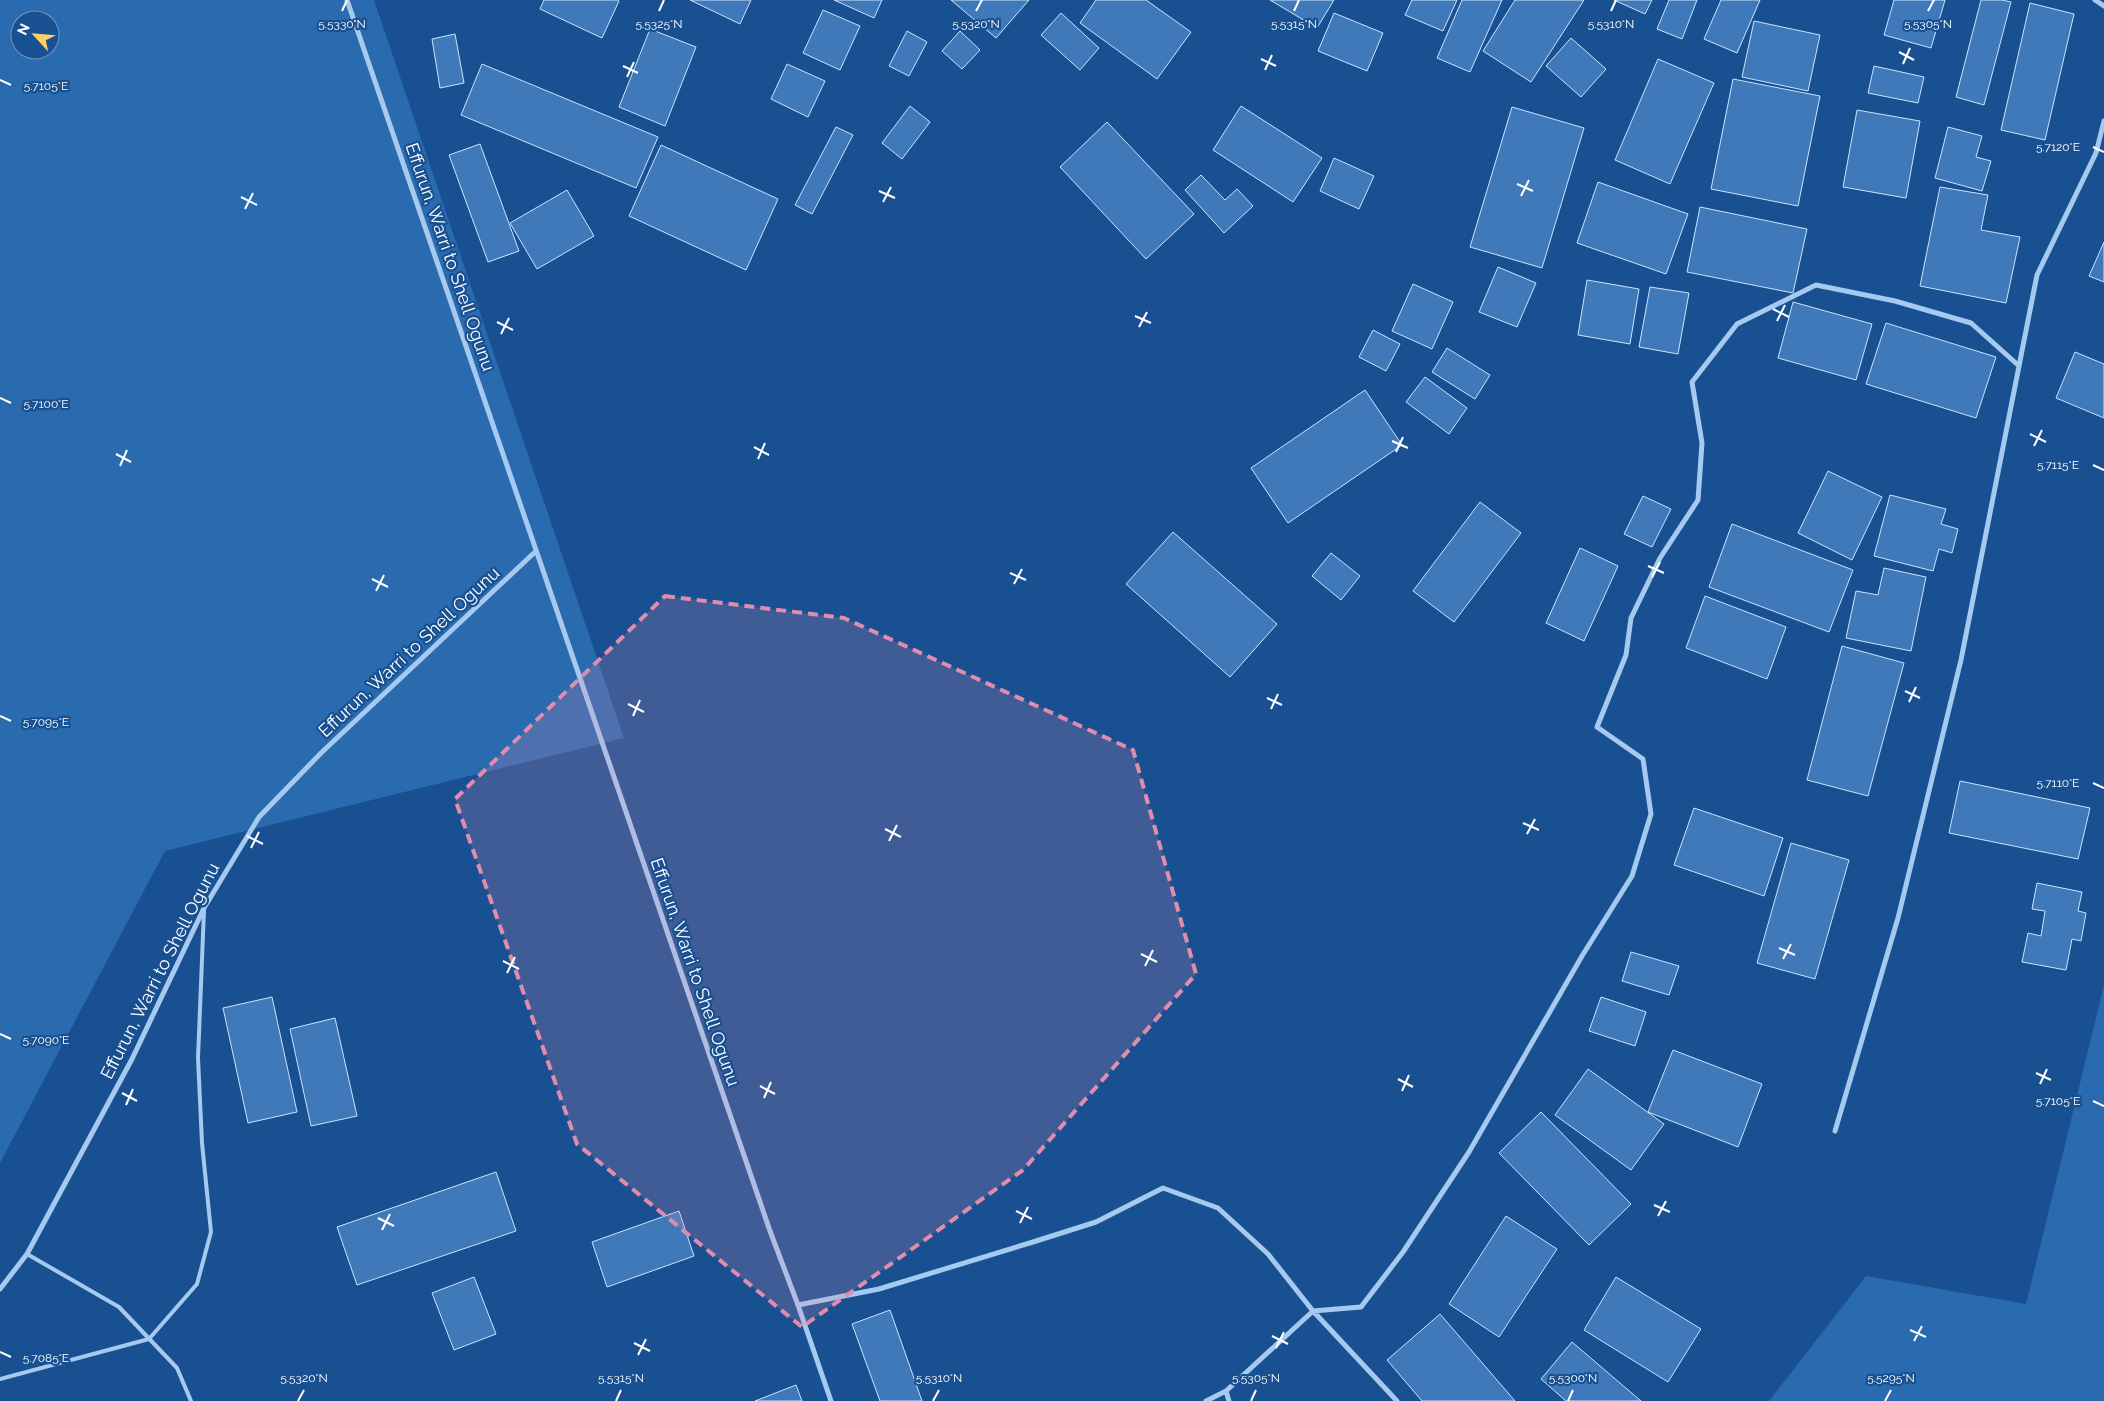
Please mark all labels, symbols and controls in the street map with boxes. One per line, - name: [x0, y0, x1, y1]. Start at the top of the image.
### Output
- north arrow: [10, 10, 60, 60]
- text: 5.5330°N: [318, 17, 366, 31]
- text: 5.5325°N: [635, 17, 683, 31]
- text: 5.5320°N: [952, 17, 1000, 31]
- text: 5.5315°N: [1271, 17, 1317, 31]
- text: 5.5310°N: [1588, 17, 1634, 31]
- text: 5.5305°N: [1904, 17, 1952, 31]
- text: N: [14, 21, 33, 38]
- text: 5.7105°E: [24, 79, 68, 93]
- street label: Effurun, Warri to Shell Ogunu: [402, 140, 499, 374]
- text: 5.7120°E: [2036, 140, 2080, 154]
- text: 5.7100°E: [23, 397, 69, 411]
- text: 5.7115°E: [2037, 458, 2079, 472]
- street label: Effurun, Warri to Shell Ogunu: [314, 562, 504, 741]
- text: 5.7095°E: [23, 715, 69, 729]
- text: 5.7110°E: [2037, 776, 2079, 790]
- street label: Effurun, Warri to Shell Ogunu: [647, 855, 744, 1089]
- street label: Effurun, Warri to Shell Ogunu: [96, 859, 223, 1082]
- text: 5.7090°E: [23, 1033, 69, 1047]
- text: 5.7105°E: [2036, 1094, 2080, 1108]
- text: 5.7085°E: [23, 1351, 69, 1365]
- text: 5.5320°N: [280, 1371, 328, 1385]
- text: 5.5315°N: [598, 1371, 644, 1385]
- text: 5.5310°N: [916, 1371, 962, 1385]
- text: 5.5305°N: [1232, 1371, 1280, 1385]
- text: 5.5300°N: [1549, 1371, 1597, 1385]
- text: 5.5295°N: [1867, 1371, 1915, 1385]

